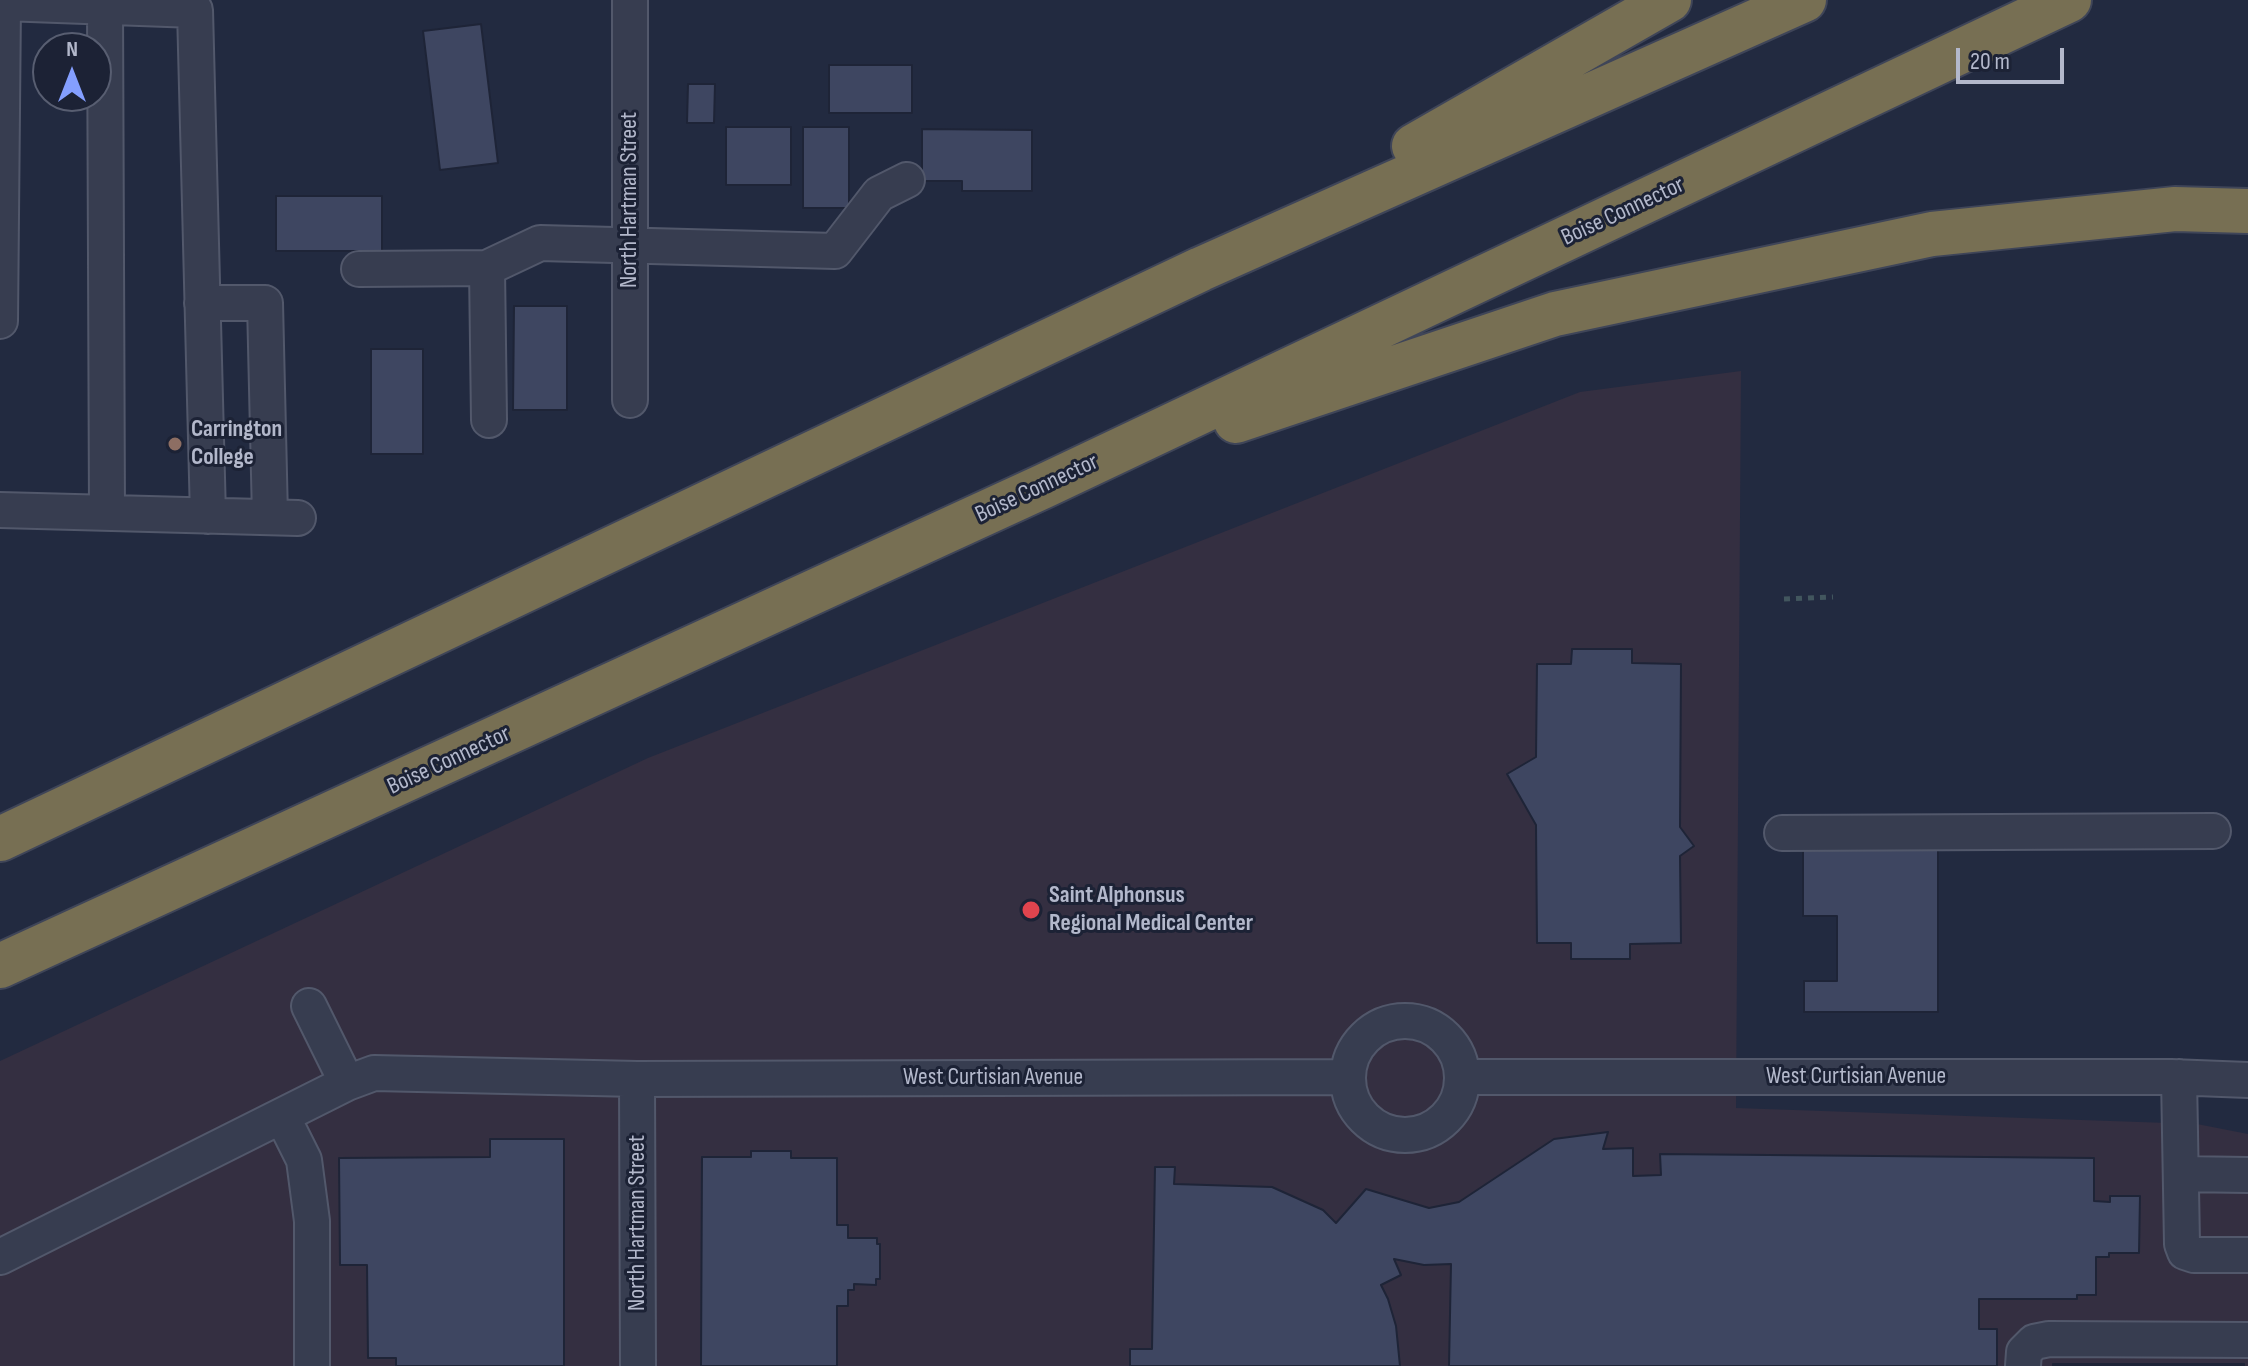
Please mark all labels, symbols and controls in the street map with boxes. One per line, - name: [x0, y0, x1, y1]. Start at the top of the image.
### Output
- north arrow: [32, 32, 112, 112]
- scale bar: [1960, 32, 2068, 82]
- text: N: [66, 36, 78, 63]
- text: 20 m: [1970, 47, 2010, 76]
- street label: North Hartman Street: [616, 112, 644, 288]
- street label: Boise Connector: [1557, 171, 1689, 253]
- place label: Carrington College: [191, 416, 282, 472]
- marker: Carrington College: [166, 435, 184, 453]
- street label: Boise Connector: [971, 448, 1103, 530]
- street label: Boise Connector: [383, 720, 515, 802]
- place label: Saint Alphonsus Regional Medical Center: [1049, 882, 1253, 938]
- marker: Saint Alphonsus Regional Medical Center: [1020, 899, 1042, 921]
- street label: West Curtisian Avenue: [1766, 1063, 1946, 1091]
- street label: West Curtisian Avenue: [903, 1064, 1083, 1092]
- street label: North Hartman Street: [624, 1135, 652, 1311]

